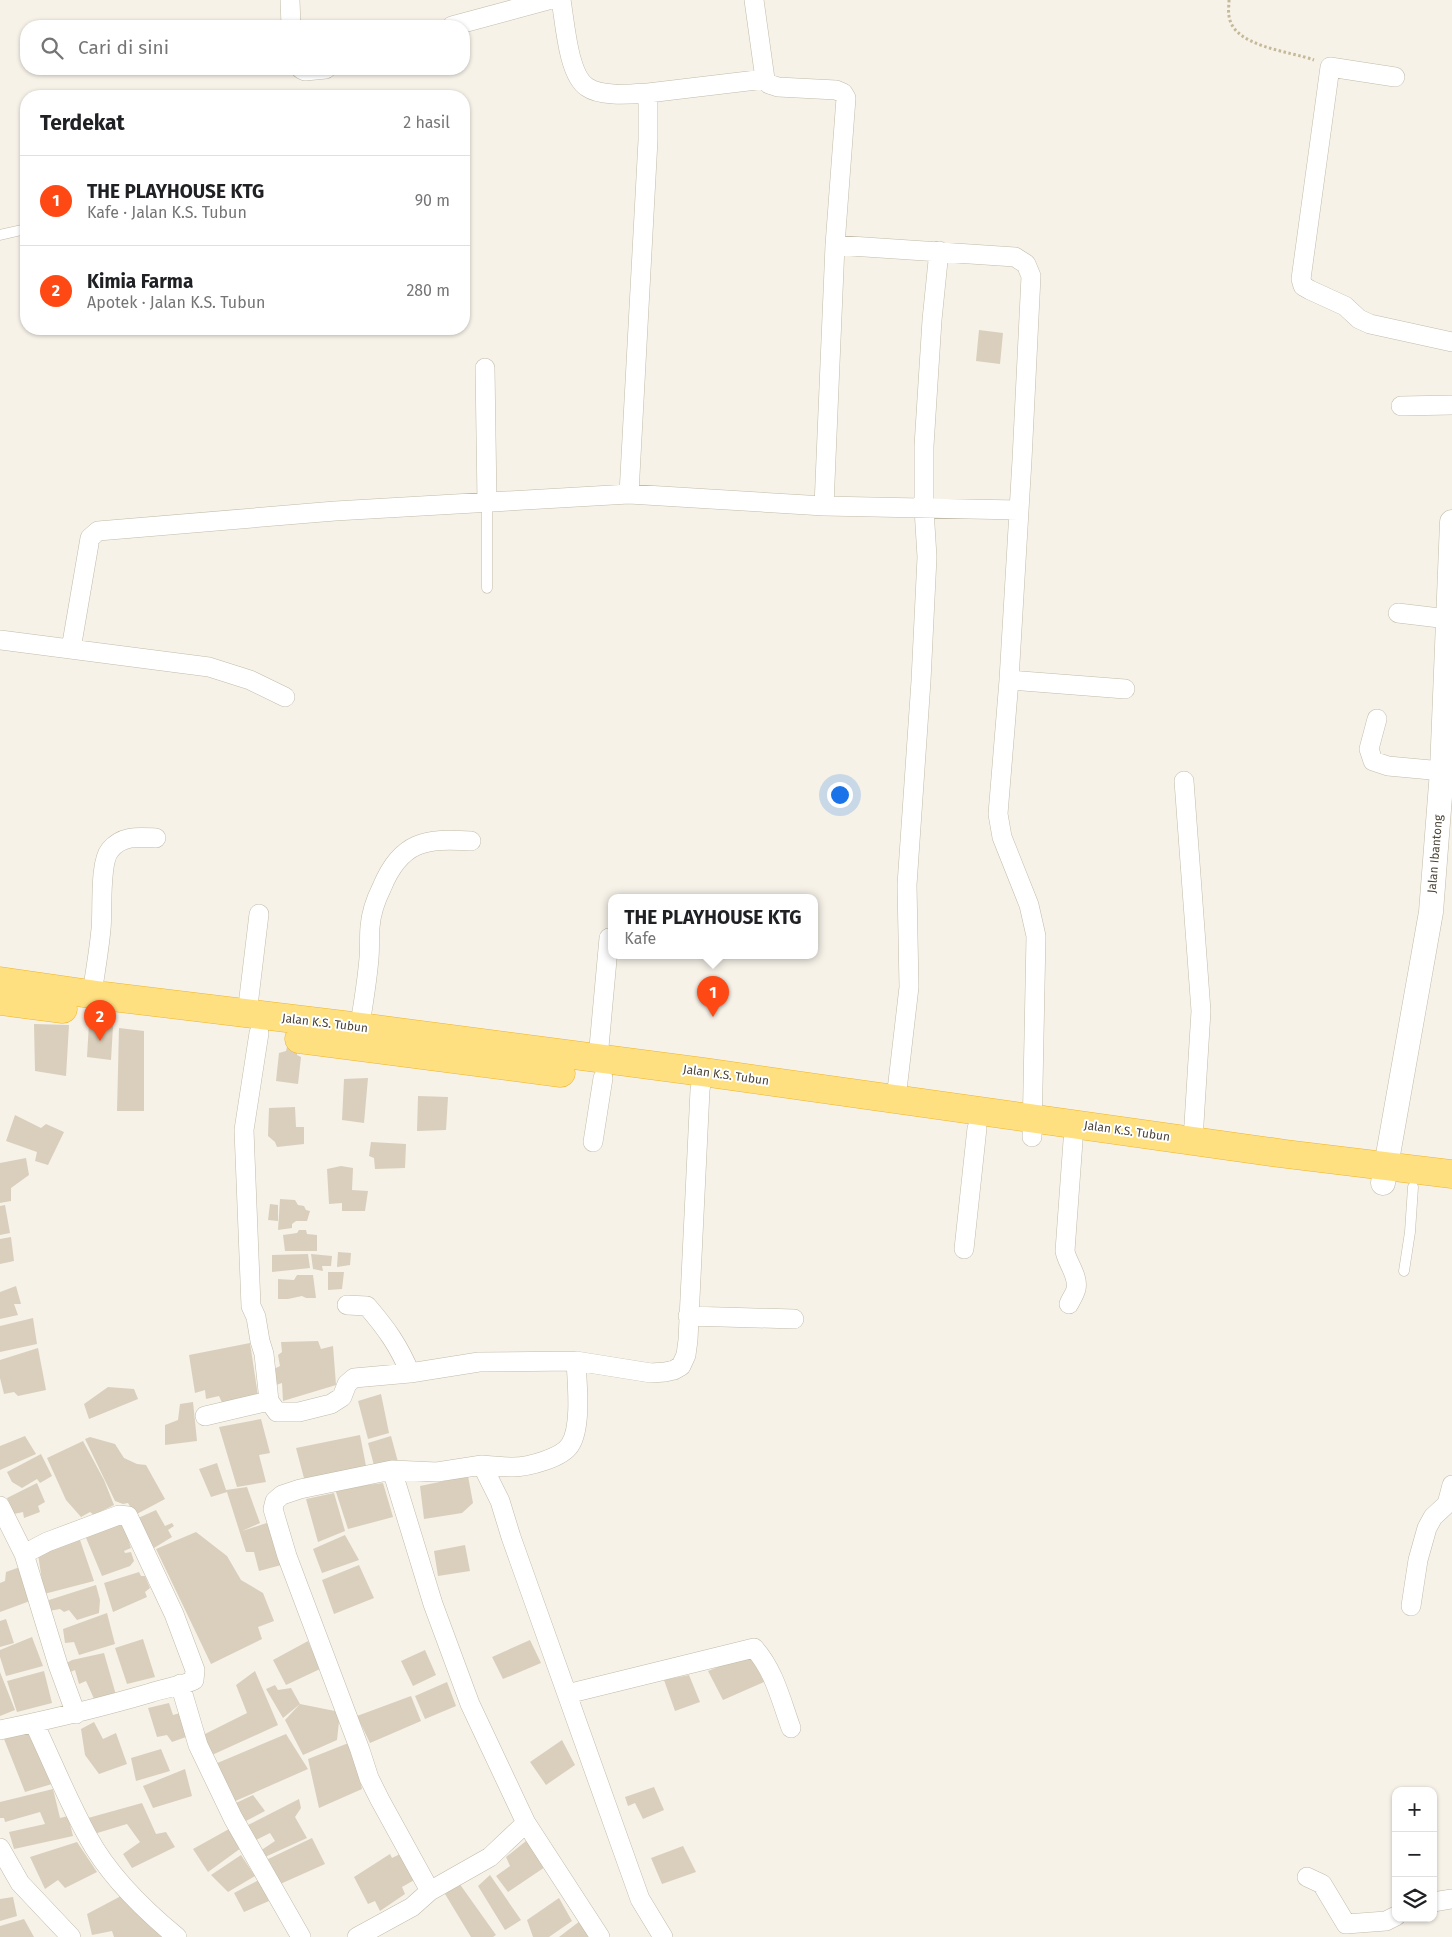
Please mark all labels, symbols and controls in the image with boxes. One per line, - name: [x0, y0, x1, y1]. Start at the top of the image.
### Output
- search box: [20, 20, 470, 75]
- icon: search: [38, 34, 66, 62]
- text: Cari di sini: [78, 36, 169, 59]
- text: Terdekat: [40, 110, 125, 136]
- text: 2 hasil: [403, 113, 450, 132]
- text: THE PLAYHOUSE KTG: [87, 180, 264, 203]
- text: 1: [52, 191, 60, 210]
- text: 90 m: [415, 191, 450, 210]
- text: Kafe · Jalan K.S. Tubun: [87, 203, 247, 222]
- text: Kimia Farma: [87, 270, 193, 293]
- text: 2: [52, 281, 60, 300]
- text: 280 m: [406, 281, 450, 300]
- text: Apotek · Jalan K.S. Tubun: [87, 293, 265, 312]
- your location: [827, 782, 853, 808]
- street label: Jalan Ibantong: [1425, 813, 1445, 894]
- popup: [608, 894, 818, 959]
- text: THE PLAYHOUSE KTG: [624, 906, 802, 929]
- text: Kafe: [624, 929, 656, 948]
- pin: 1: [697, 976, 729, 1017]
- pin: 2: [84, 1000, 116, 1041]
- street label: Jalan K.S. Tubun: [281, 1011, 369, 1035]
- street label: Jalan K.S. Tubun: [682, 1062, 770, 1088]
- street label: Jalan K.S. Tubun: [1083, 1118, 1171, 1144]
- map controls: [1392, 1787, 1437, 1922]
- button: +: [1392, 1787, 1437, 1832]
- button: −: [1392, 1832, 1437, 1877]
- button: layers: [1392, 1877, 1437, 1922]

